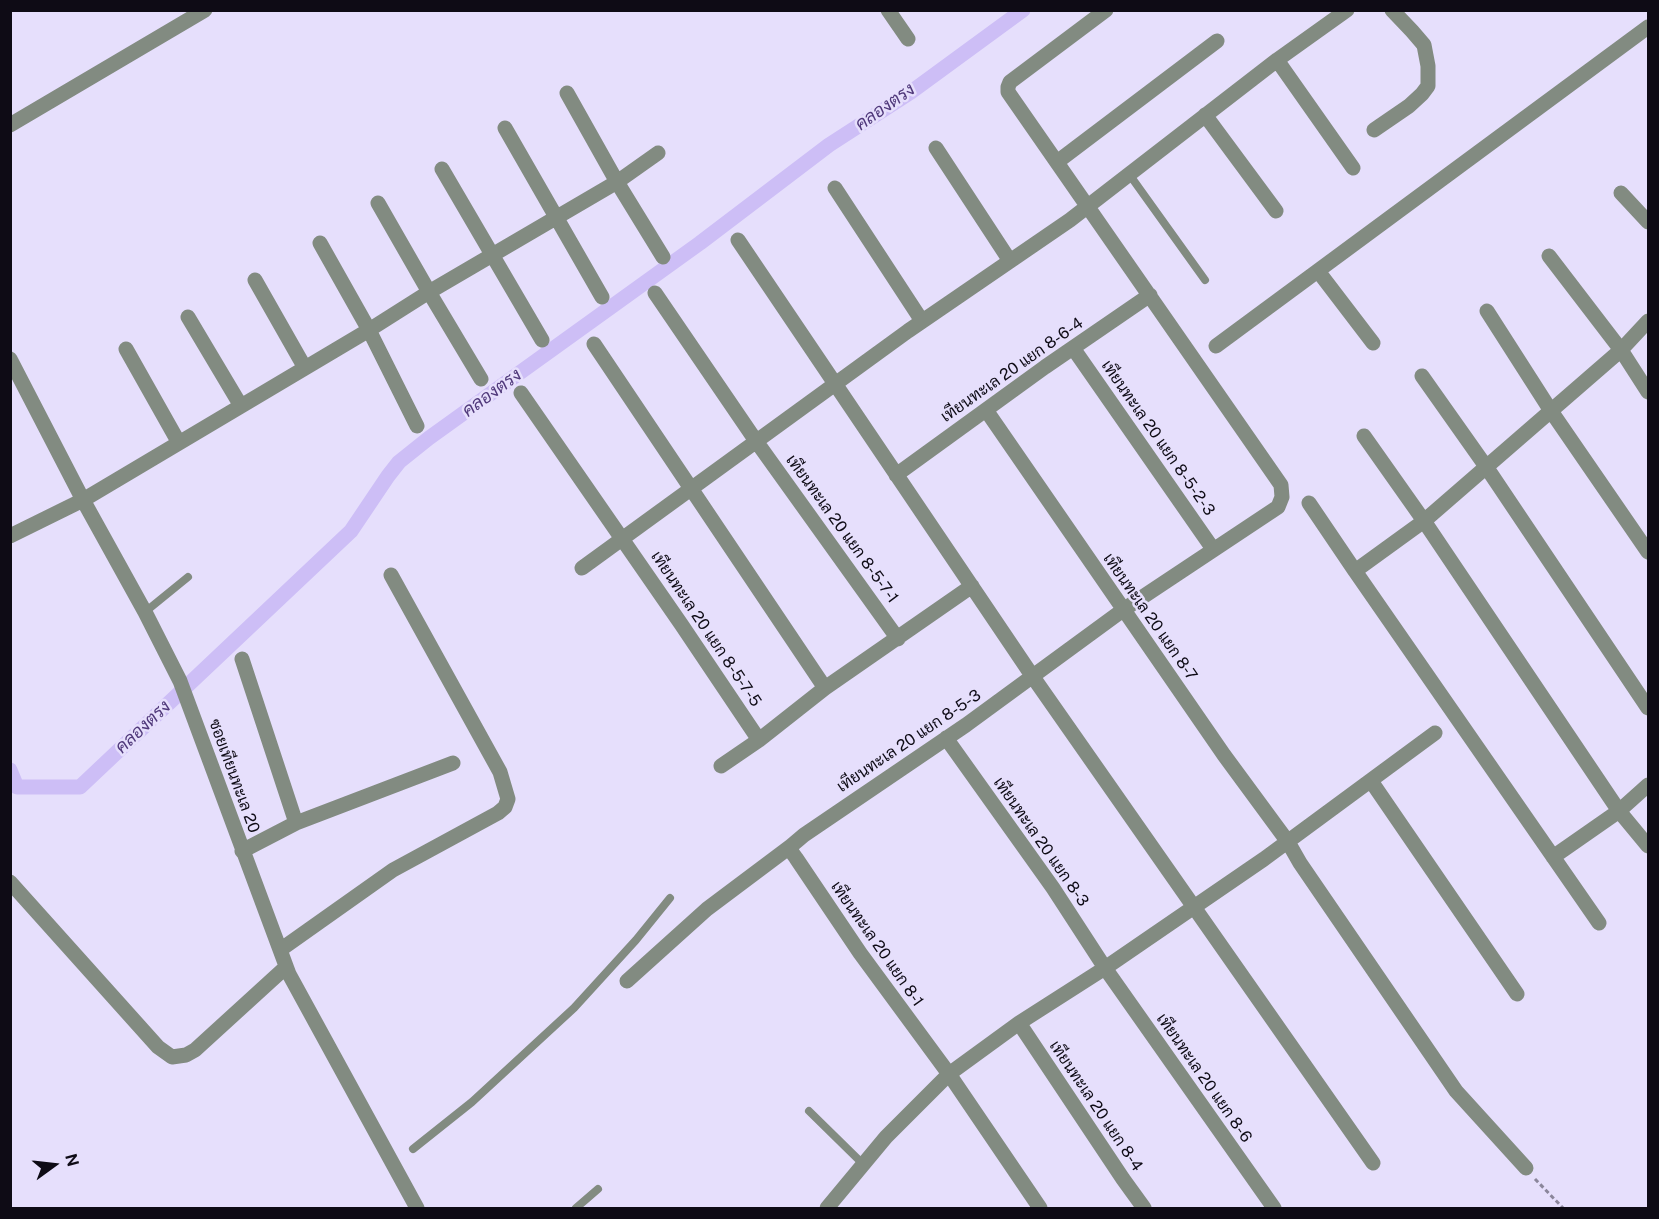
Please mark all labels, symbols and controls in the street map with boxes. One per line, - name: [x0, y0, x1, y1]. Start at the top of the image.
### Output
- water label: คลองตรง: [851, 79, 919, 135]
- street label: เทียนทะเล 20 แยก 8-6-4: [937, 314, 1087, 426]
- street label: เทียนทะเล 20 แยก 8-5-2-3: [1097, 357, 1219, 519]
- water label: คลองตรง: [458, 364, 526, 422]
- street label: เทียนทะเล 20 แยก 8-5-7-1: [782, 451, 902, 607]
- street label: เทียนทะเล 20 แยก 8-5-7-5: [647, 548, 765, 710]
- street label: เทียนทะเล 20 แยก 8-7: [1099, 550, 1201, 684]
- street label: เทียนทะเล 20 แยก 8-5-3: [833, 686, 985, 796]
- water label: คลองตรง: [111, 696, 175, 758]
- street label: ซอยเทียนทะเล 20: [205, 716, 263, 836]
- street label: เทียนทะเล 20 แยก 8-3: [989, 774, 1093, 910]
- street label: เทียนทะเล 20 แยก 8-1: [827, 878, 927, 1010]
- street label: เทียนทะเล 20 แยก 8-6: [1152, 1010, 1256, 1146]
- street label: เทียนทะเล 20 แยก 8-4: [1045, 1037, 1147, 1175]
- north arrow: [24, 1135, 84, 1195]
- text: N: [61, 1152, 83, 1169]

